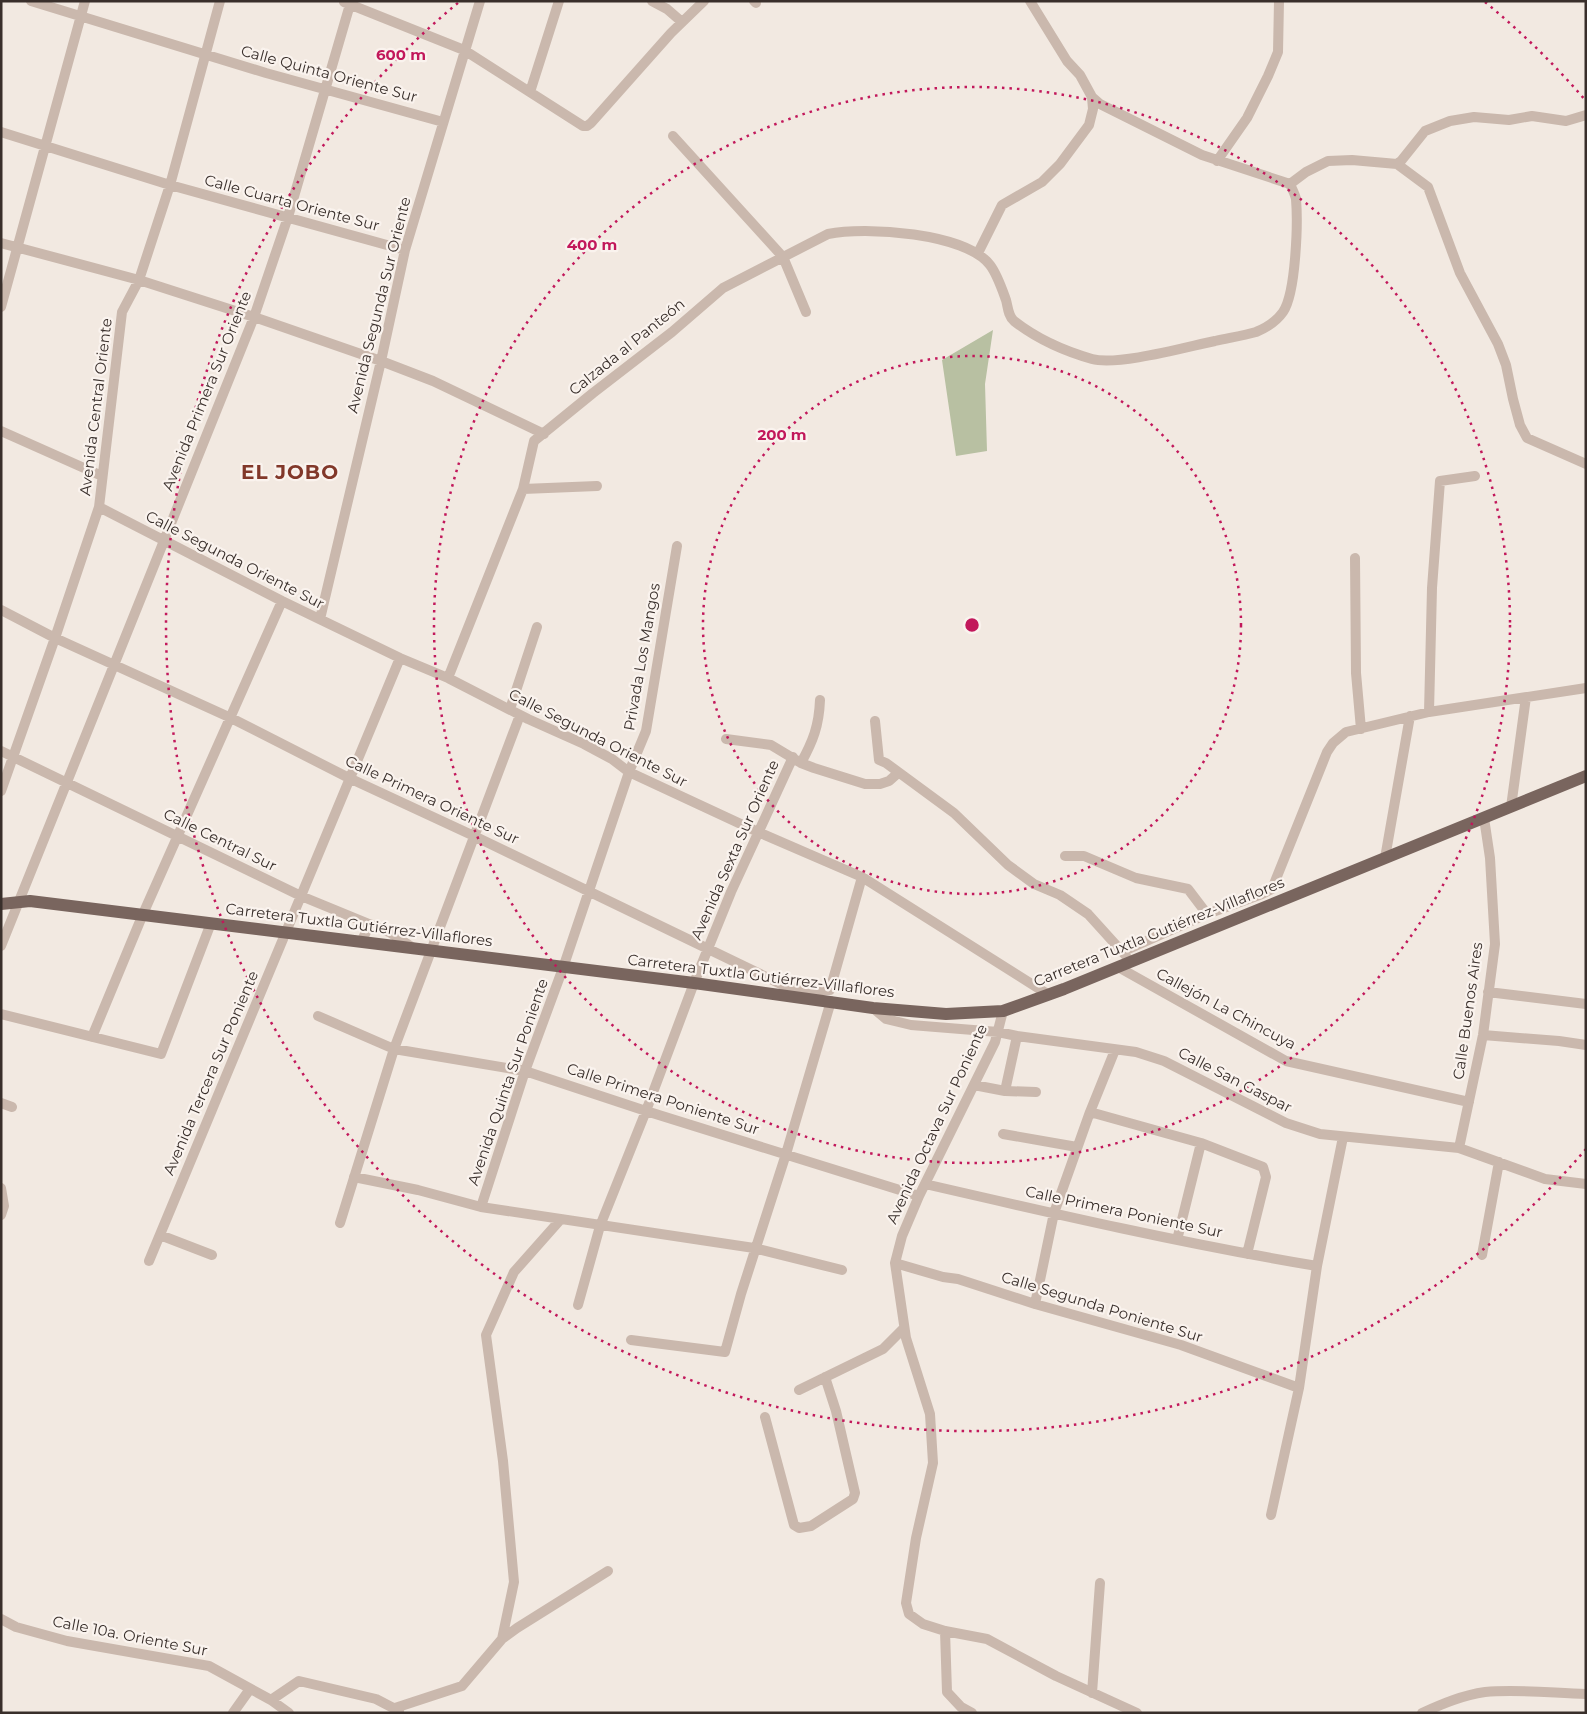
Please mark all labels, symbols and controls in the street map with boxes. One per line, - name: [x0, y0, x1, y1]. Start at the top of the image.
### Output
- street label: Calle Quinta Oriente Sur: [239, 41, 419, 106]
- text: 600 m: [376, 45, 426, 64]
- street label: Calle Cuarta Oriente Sur: [203, 170, 382, 235]
- street label: Avenida Segunda Sur Oriente: [342, 195, 415, 415]
- text: 400 m: [567, 235, 617, 254]
- street label: Avenida Primera Sur Oriente: [158, 288, 255, 494]
- street label: Calzada al Panteón: [565, 294, 688, 399]
- street label: Avenida Central Oriente: [75, 317, 116, 497]
- text: 200 m: [757, 425, 807, 444]
- district label: EL JOBO: [241, 460, 339, 484]
- street label: Calle Segunda Oriente Sur: [143, 506, 328, 613]
- street label: Privada Los Mangos: [619, 582, 664, 732]
- centre of rings: [963, 616, 981, 634]
- street label: Calle Segunda Oriente Sur: [506, 684, 691, 791]
- street label: Calle Primera Oriente Sur: [342, 751, 522, 848]
- street label: Avenida Sexta Sur Oriente: [686, 757, 783, 943]
- street label: Calle Central Sur: [161, 804, 280, 875]
- street label: Carretera Tuxtla Gutiérrez-Villaflores: [1031, 872, 1287, 991]
- street label: Carretera Tuxtla Gutiérrez-Villaflores: [224, 899, 494, 950]
- street label: Calle Buenos Aires: [1448, 941, 1487, 1081]
- street label: Carretera Tuxtla Gutiérrez-Villaflores: [626, 950, 896, 1001]
- street label: Callejón La Chincuya: [1153, 964, 1299, 1053]
- street label: Avenida Tercera Sur Poniente: [159, 968, 262, 1178]
- street label: Avenida Quinta Sur Poniente: [463, 976, 552, 1188]
- street label: Avenida Octava Sur Poniente: [882, 1021, 991, 1227]
- street label: Calle San Gaspar: [1175, 1043, 1295, 1116]
- street label: Calle Primera Poniente Sur: [564, 1058, 762, 1139]
- street label: Calle Primera Poniente Sur: [1024, 1181, 1225, 1242]
- street label: Calle Segunda Poniente Sur: [999, 1267, 1205, 1346]
- street label: Calle 10a. Oriente Sur: [51, 1611, 209, 1660]

